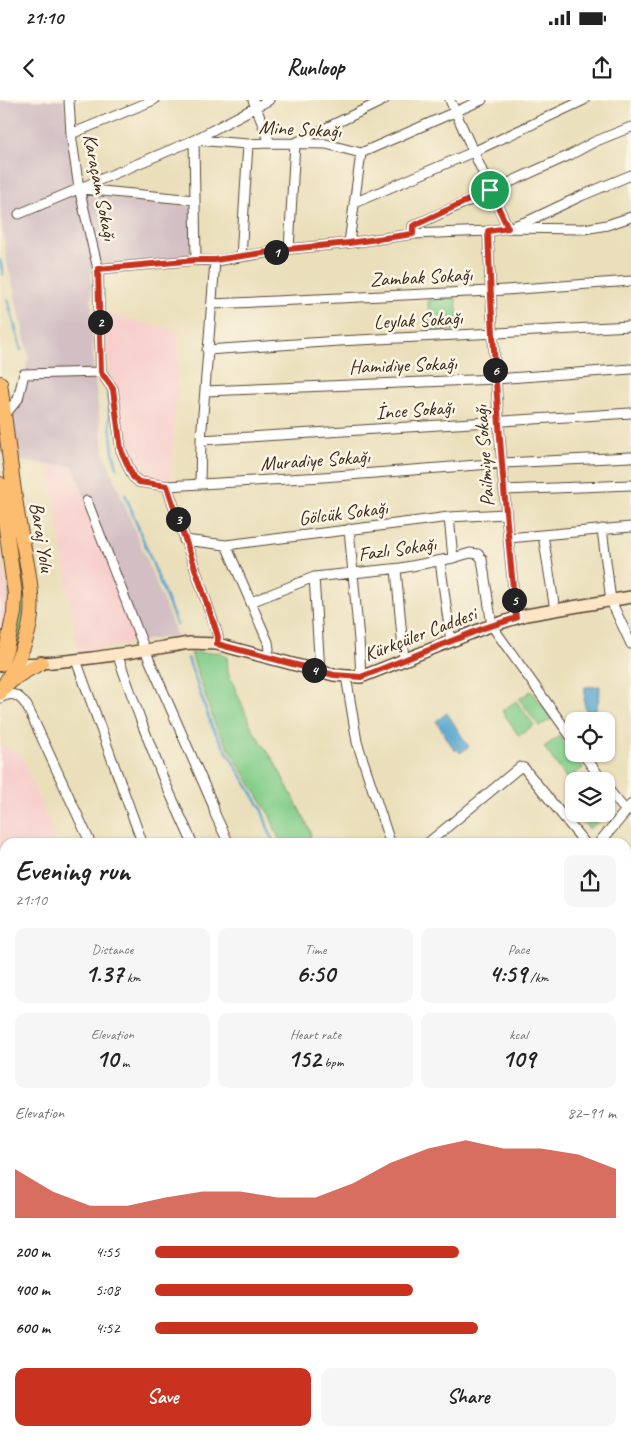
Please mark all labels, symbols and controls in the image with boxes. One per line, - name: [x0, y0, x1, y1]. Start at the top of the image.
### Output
- text: 21:10: [25, 6, 63, 30]
- icon: back: [15, 54, 43, 82]
- text: Runloop: [287, 54, 344, 82]
- icon: share: [588, 54, 616, 82]
- street label: Mine Sokağı: [258, 114, 343, 144]
- street label: Karaçam Sokağı: [77, 132, 123, 244]
- pin: [469, 169, 511, 211]
- icon: arrive: [476, 176, 504, 204]
- pin: 1: [264, 240, 288, 264]
- text: 1: [273, 244, 280, 261]
- street label: Zambak Sokağı: [369, 262, 474, 292]
- street label: Leylak Sokağı: [373, 305, 464, 335]
- pin: 2: [88, 310, 112, 334]
- text: 2: [97, 314, 104, 331]
- street label: Hamidiye Sokağı: [349, 351, 459, 379]
- pin: 6: [482, 358, 508, 382]
- text: 6: [492, 362, 499, 379]
- street label: İnce Sokağı: [375, 395, 456, 425]
- street label: Pailmiye Sokağı: [468, 403, 500, 508]
- street label: Muradiye Sokağı: [259, 444, 372, 476]
- street label: Gölcük Sokağı: [297, 495, 390, 531]
- street label: Baraj Yolu: [24, 500, 60, 575]
- pin: 3: [166, 506, 190, 532]
- text: 3: [175, 511, 182, 528]
- street label: Fazlı Sokağı: [357, 531, 439, 567]
- pin: 5: [502, 588, 526, 612]
- text: 5: [511, 592, 518, 609]
- street label: Kürkçüler Caddesi: [360, 600, 482, 667]
- pin: 4: [302, 658, 326, 682]
- text: 4: [311, 662, 318, 679]
- map controls: [565, 712, 615, 822]
- button: locate: [565, 712, 615, 762]
- button: layers: [565, 772, 615, 822]
- text: Evening run: [15, 853, 130, 888]
- button: share: [564, 855, 616, 907]
- text: 21:10: [15, 890, 47, 910]
- text: Distance: [92, 941, 133, 958]
- text: Time: [305, 941, 326, 958]
- text: Pace: [508, 941, 529, 958]
- text: 1.37: [85, 958, 123, 990]
- text: 6:50: [296, 958, 335, 990]
- text: 4:59: [489, 958, 527, 990]
- text: km: [123, 969, 140, 986]
- text: /km: [527, 969, 548, 986]
- text: Elevation: [91, 1026, 134, 1043]
- text: Heart rate: [290, 1026, 341, 1043]
- text: kcal: [509, 1026, 528, 1043]
- text: 10: [96, 1043, 118, 1075]
- text: 152: [288, 1043, 321, 1075]
- text: 109: [502, 1043, 535, 1075]
- text: m: [118, 1054, 129, 1071]
- text: bpm: [321, 1054, 343, 1071]
- text: Elevation: [15, 1103, 64, 1123]
- text: 82–91 m: [567, 1103, 616, 1123]
- text: 200 m: [15, 1242, 50, 1262]
- text: 4:55: [95, 1242, 120, 1262]
- text: 400 m: [15, 1280, 50, 1300]
- text: 5:08: [95, 1280, 120, 1300]
- text: 600 m: [15, 1318, 50, 1338]
- text: 4:52: [95, 1318, 120, 1338]
- button: Save: [15, 1368, 311, 1426]
- button: Share: [321, 1368, 616, 1426]

